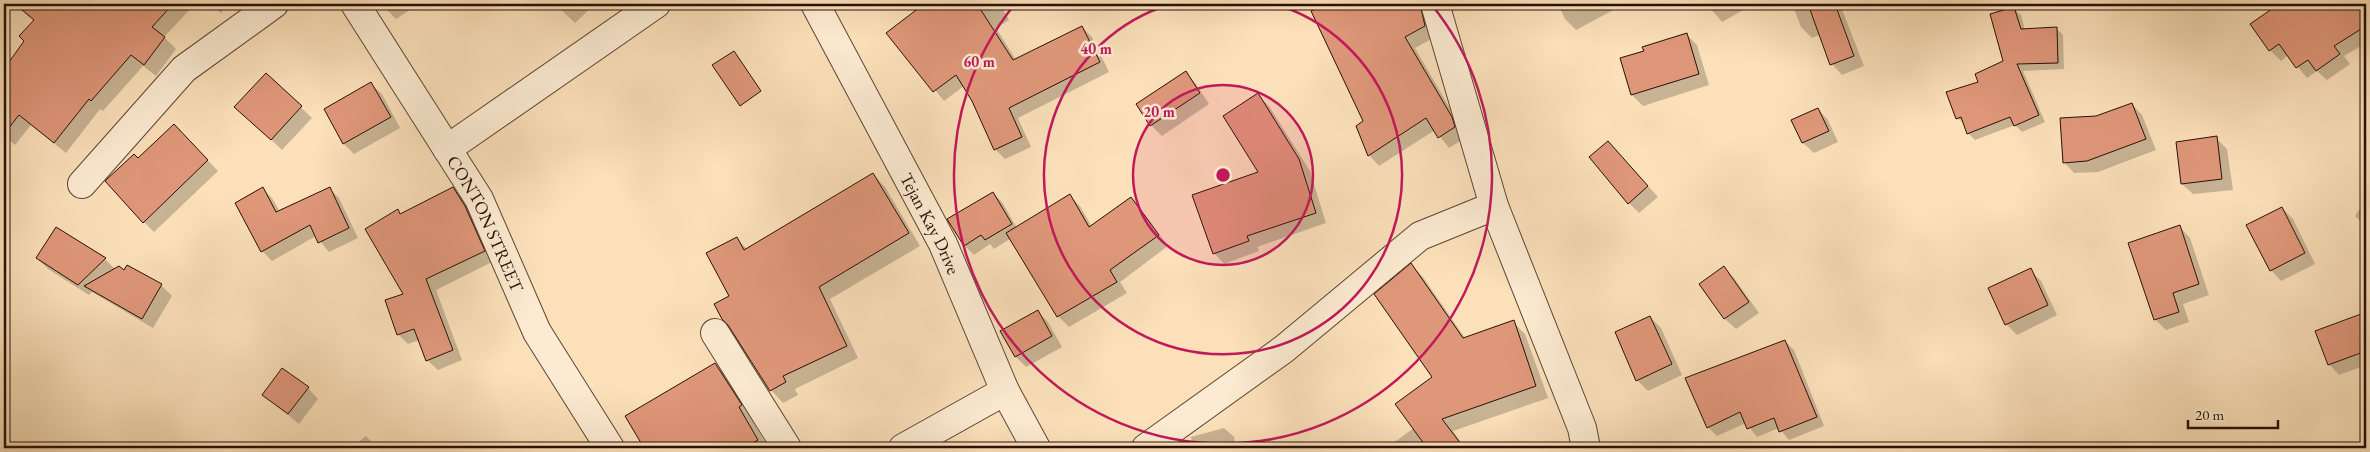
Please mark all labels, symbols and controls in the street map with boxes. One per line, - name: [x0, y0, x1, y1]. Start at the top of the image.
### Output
- text: 40 m: [1080, 39, 1112, 58]
- text: 60 m: [963, 52, 995, 71]
- text: 20 m: [1143, 102, 1175, 121]
- street label: CONTON STREET: [442, 151, 530, 296]
- centre of rings: [1214, 166, 1232, 184]
- street label: Tejan Kay Drive: [895, 169, 966, 277]
- scale bar: [2188, 397, 2278, 429]
- text: 20 m: [2195, 405, 2224, 424]

